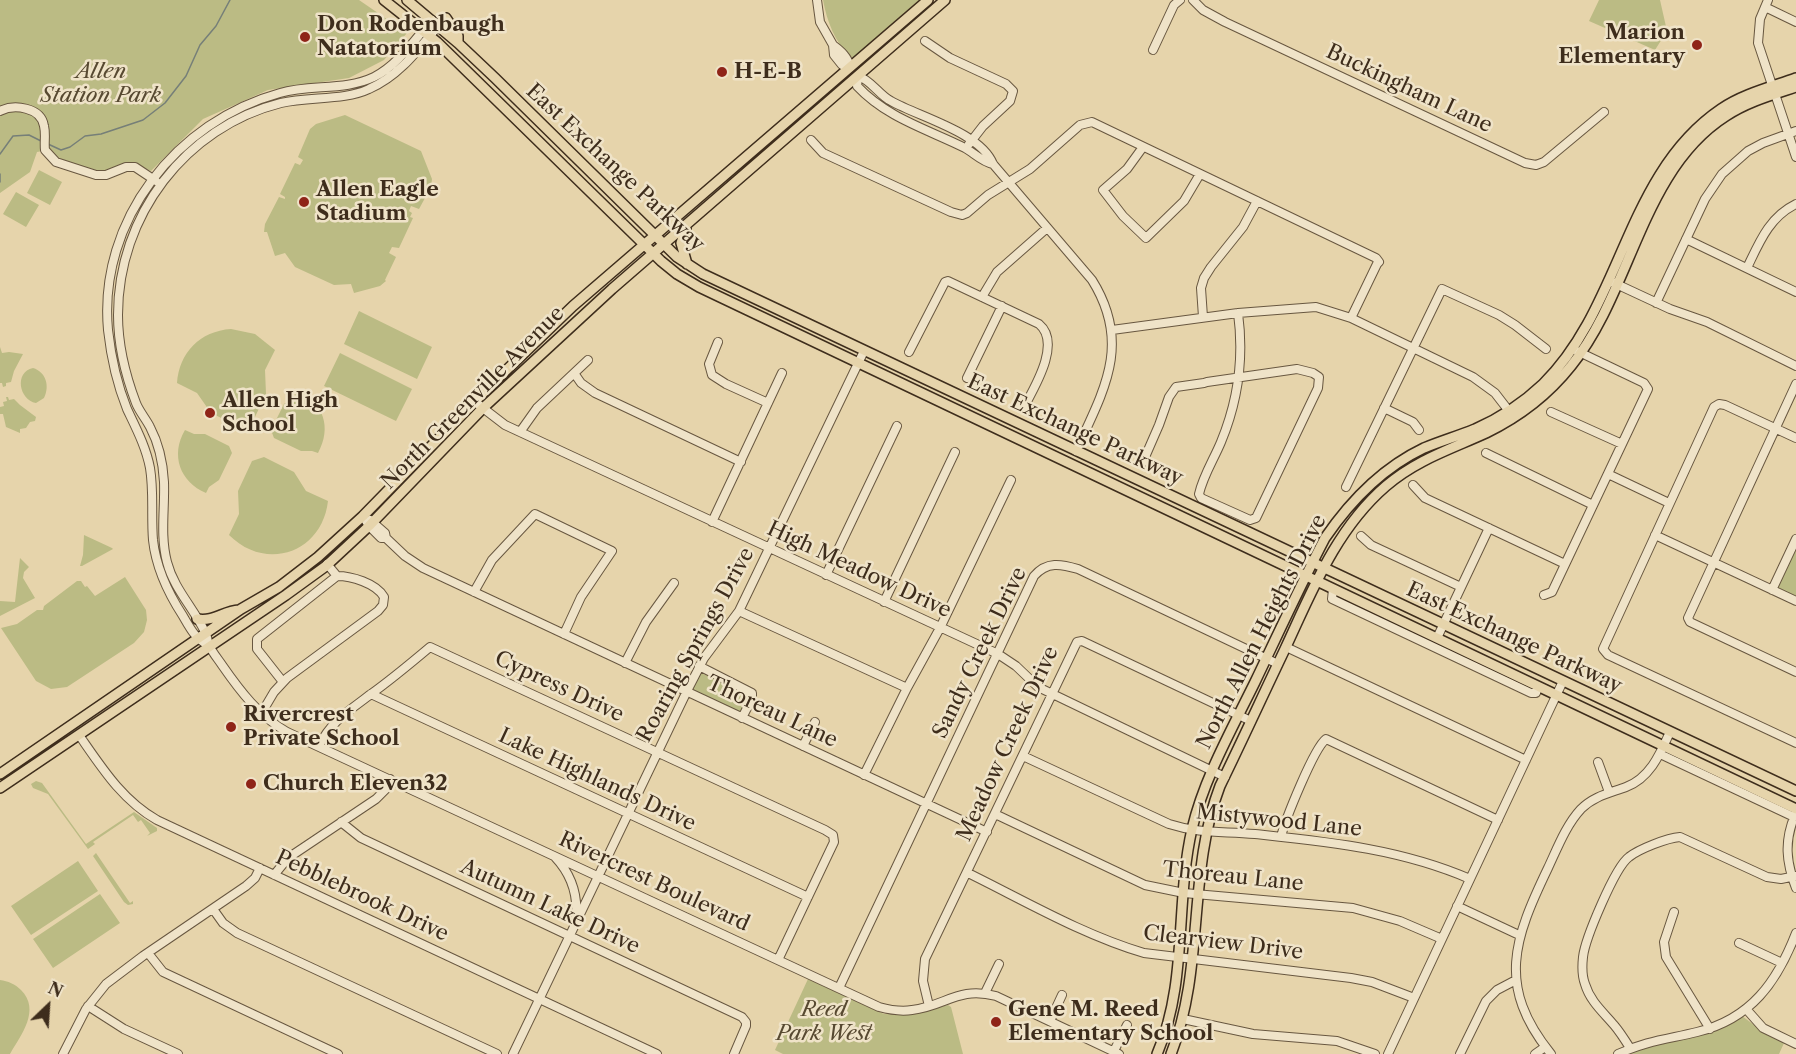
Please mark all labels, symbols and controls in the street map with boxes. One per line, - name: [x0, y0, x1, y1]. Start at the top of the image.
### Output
- place label: Don Rodenbaugh Natatorium: [317, 12, 505, 62]
- place label: Marion Elementary: [1558, 20, 1685, 70]
- marker: Don Rodenbaugh Natatorium: [298, 30, 312, 44]
- marker: Marion Elementary: [1690, 38, 1704, 52]
- street label: Buckingham Lane: [1322, 39, 1496, 139]
- park label: Allen Station Park: [41, 59, 161, 109]
- place label: H-E-B: [734, 59, 802, 85]
- marker: H-E-B: [715, 65, 729, 79]
- street label: East Exchange Parkway: [521, 79, 709, 257]
- place label: Allen Eagle Stadium: [316, 177, 439, 227]
- marker: Allen Eagle Stadium: [297, 195, 311, 209]
- street label: North Greenville Avenue: [376, 301, 570, 495]
- street label: East Exchange Parkway: [963, 369, 1187, 491]
- place label: Allen High School: [222, 388, 338, 438]
- marker: Allen High School: [203, 406, 217, 420]
- street label: North Allen Heights Drive: [1192, 511, 1332, 753]
- street label: High Meadow Drive: [763, 516, 955, 624]
- street label: Roaring Springs Drive: [632, 543, 760, 747]
- street label: Sandy Creek Drive: [928, 563, 1032, 743]
- street label: East Exchange Parkway: [1402, 577, 1626, 699]
- street label: Meadow Creek Drive: [952, 643, 1064, 845]
- street label: Cypress Drive: [490, 646, 628, 728]
- street label: Thoreau Lane: [703, 671, 841, 753]
- place label: Rivercrest Private School: [243, 702, 399, 752]
- marker: Rivercrest Private School: [224, 720, 238, 734]
- street label: Lake Highlands Drive: [494, 723, 700, 837]
- place label: Church Eleven32: [263, 771, 448, 797]
- marker: Church Eleven32: [244, 777, 258, 791]
- street label: Mistywood Lane: [1195, 800, 1363, 842]
- street label: Rivercrest Boulevard: [555, 827, 753, 937]
- street label: Pebblebrook Drive: [272, 845, 452, 947]
- street label: Autumn Lake Drive: [456, 854, 644, 960]
- street label: Thoreau Lane: [1161, 857, 1305, 897]
- street label: Clearview Drive: [1142, 921, 1304, 965]
- north arrow: [18, 976, 78, 1036]
- text: N: [45, 978, 66, 1002]
- park label: Reed Park West: [776, 997, 872, 1047]
- place label: Gene M. Reed Elementary School: [1008, 997, 1213, 1047]
- marker: Gene M. Reed Elementary School: [989, 1015, 1003, 1029]

